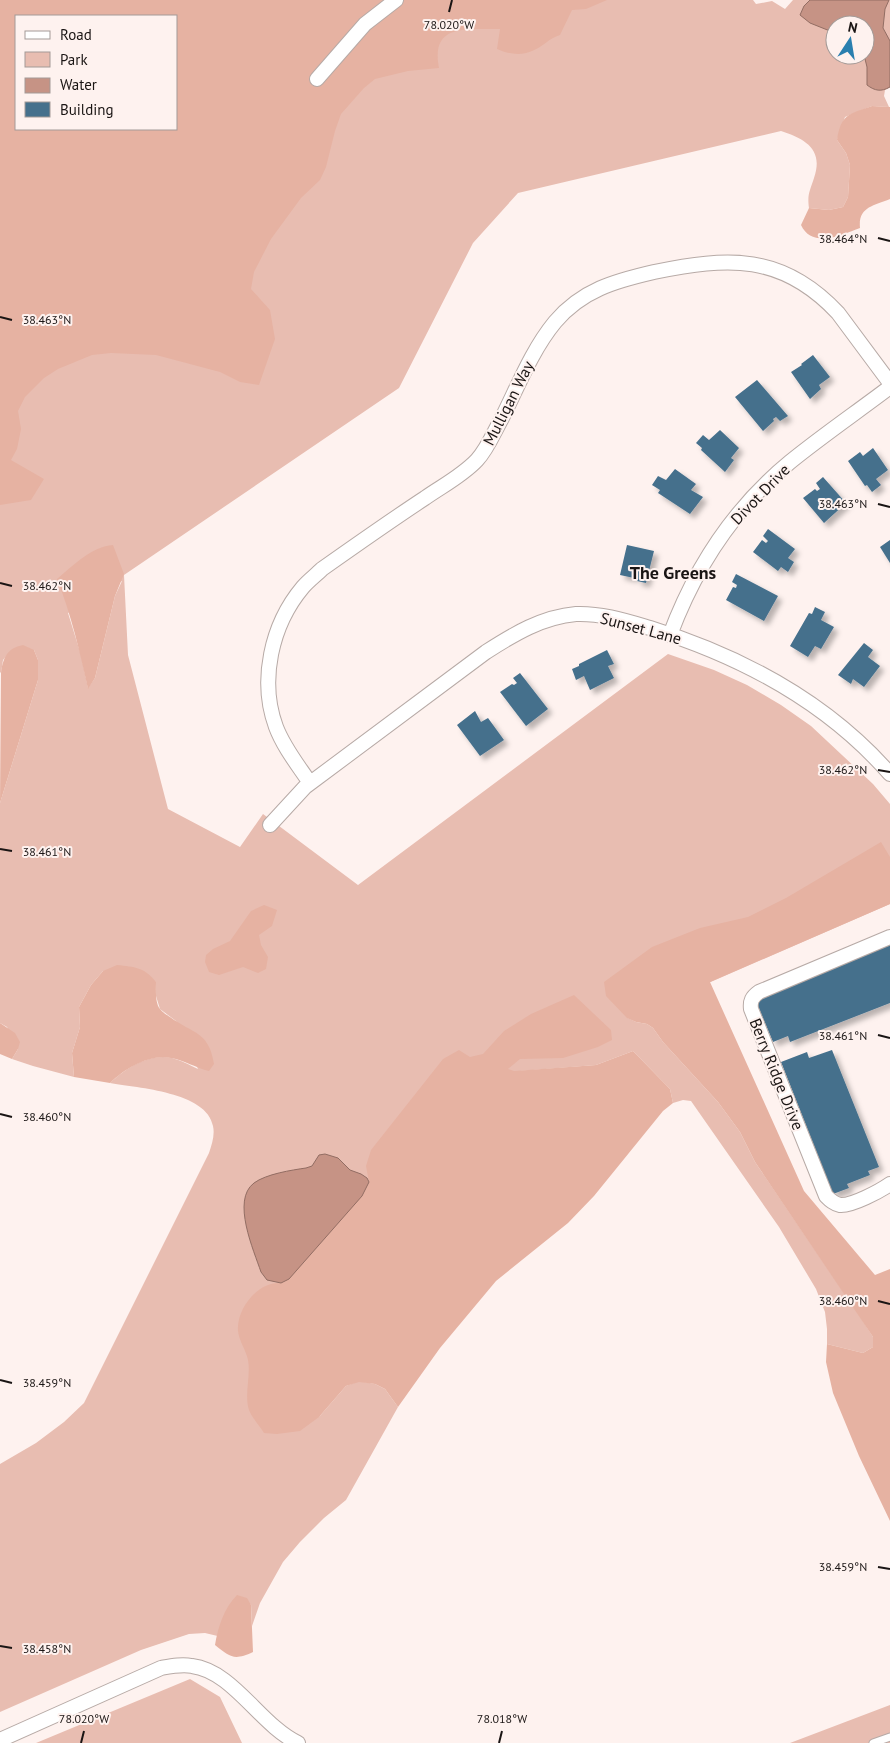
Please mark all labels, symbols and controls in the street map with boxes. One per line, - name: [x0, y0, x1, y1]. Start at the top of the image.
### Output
- legend: [15, 15, 178, 130]
- north arrow: [825, 15, 875, 65]
- text: 78.020°W: [424, 17, 474, 32]
- text: N: [846, 18, 859, 37]
- text: Road: [60, 25, 92, 44]
- text: Park: [60, 50, 88, 69]
- text: Water: [60, 75, 97, 94]
- text: Building: [60, 100, 114, 119]
- text: 38.464°N: [819, 231, 867, 246]
- text: 38.463°N: [23, 312, 71, 327]
- street label: Mulligan Way: [478, 357, 538, 449]
- street label: Divot Drive: [726, 460, 794, 528]
- text: 38.463°N: [819, 496, 867, 511]
- district label: The Greens: [630, 561, 717, 584]
- text: 38.462°N: [23, 578, 71, 593]
- street label: Sunset Lane: [598, 608, 684, 648]
- text: 38.462°N: [819, 762, 867, 777]
- text: 38.461°N: [23, 844, 71, 859]
- street label: Berry Ridge Drive: [745, 1015, 809, 1133]
- text: 38.461°N: [819, 1028, 867, 1043]
- text: 38.460°N: [23, 1109, 71, 1124]
- text: 38.460°N: [819, 1293, 867, 1308]
- text: 38.459°N: [23, 1375, 71, 1390]
- text: 38.459°N: [819, 1559, 867, 1574]
- text: 38.458°N: [23, 1641, 71, 1656]
- text: 78.020°W: [59, 1711, 109, 1726]
- text: 78.018°W: [477, 1711, 527, 1726]

